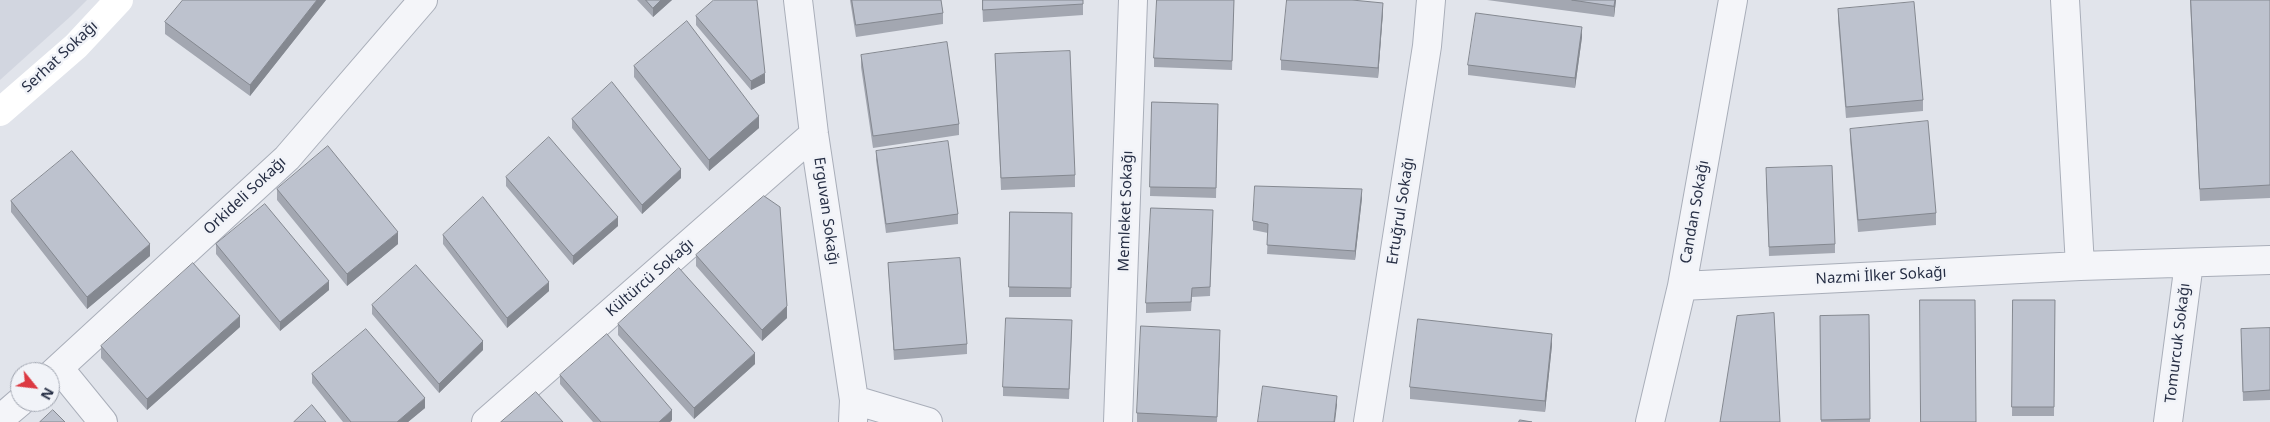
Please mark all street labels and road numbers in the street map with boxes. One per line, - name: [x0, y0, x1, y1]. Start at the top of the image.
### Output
- street label: Serhat Sokağı: [18, 17, 102, 97]
- street label: Memleket Sokağı: [1115, 150, 1137, 272]
- street label: Orkideli Sokağı: [200, 153, 290, 239]
- street label: Erguvan Sokağı: [810, 156, 842, 266]
- street label: Ertuğrul Sokağı: [1384, 156, 1418, 266]
- street label: Candan Sokağı: [1677, 159, 1713, 265]
- street label: Kültürcü Sokağı: [603, 235, 697, 321]
- street label: Nazmi İlker Sokağı: [1815, 264, 1947, 288]
- street label: Tomurcuk Sokağı: [2162, 282, 2194, 404]

